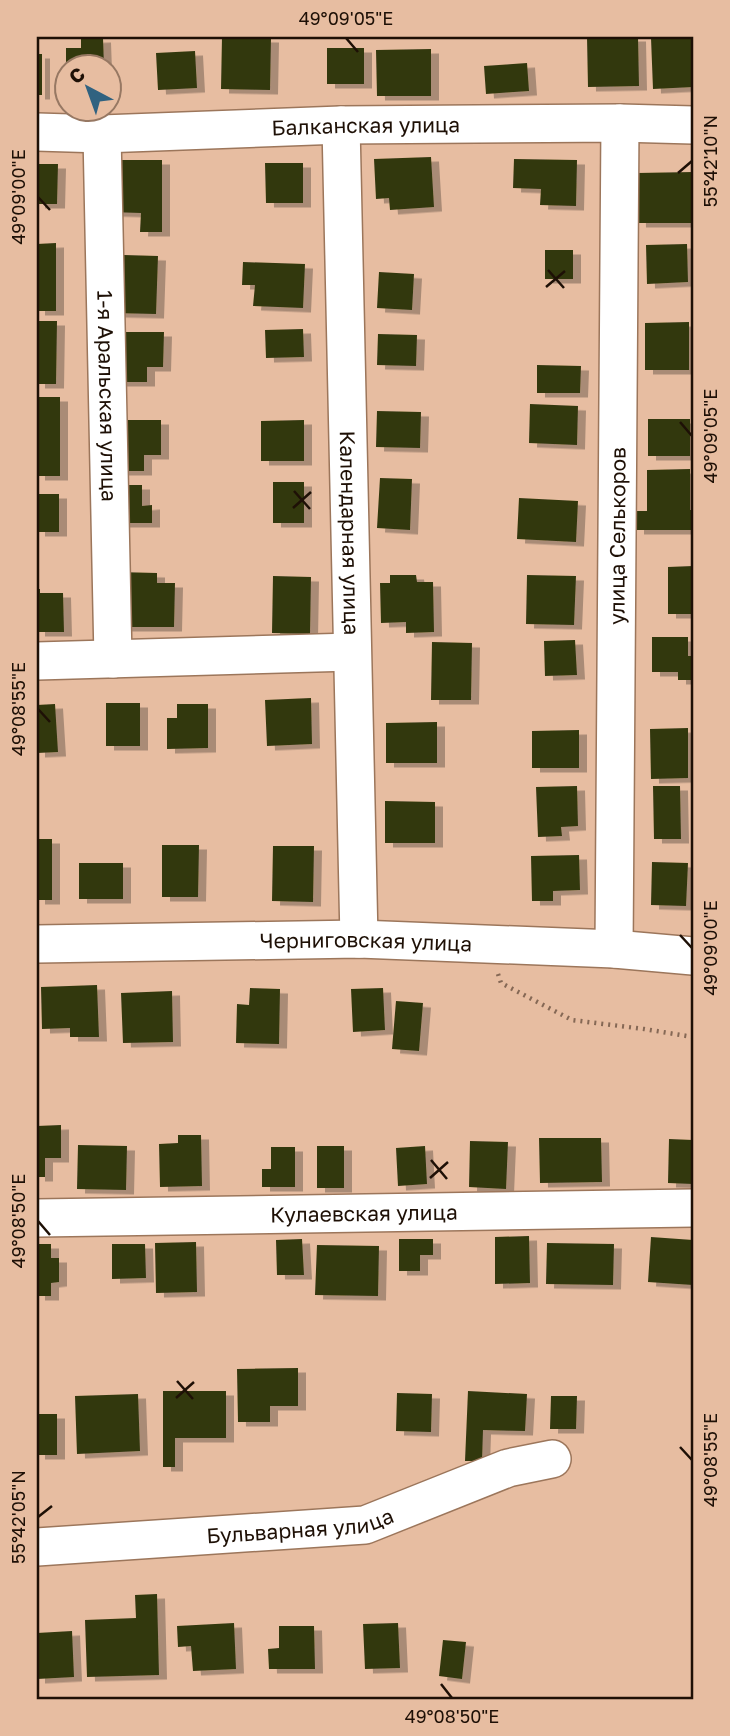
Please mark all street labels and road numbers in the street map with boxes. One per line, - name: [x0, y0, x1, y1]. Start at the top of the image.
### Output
- street label: Балканская улица: [271, 111, 460, 141]
- street label: 1-я Аральская улица: [92, 290, 123, 502]
- street label: Календарная улица: [335, 430, 365, 636]
- street label: улица Селькоров: [603, 447, 631, 625]
- street label: Черниговская улица: [259, 926, 473, 956]
- street label: Кулаевская улица: [270, 1199, 458, 1227]
- street label: Бульварная улица: [206, 1502, 397, 1549]

